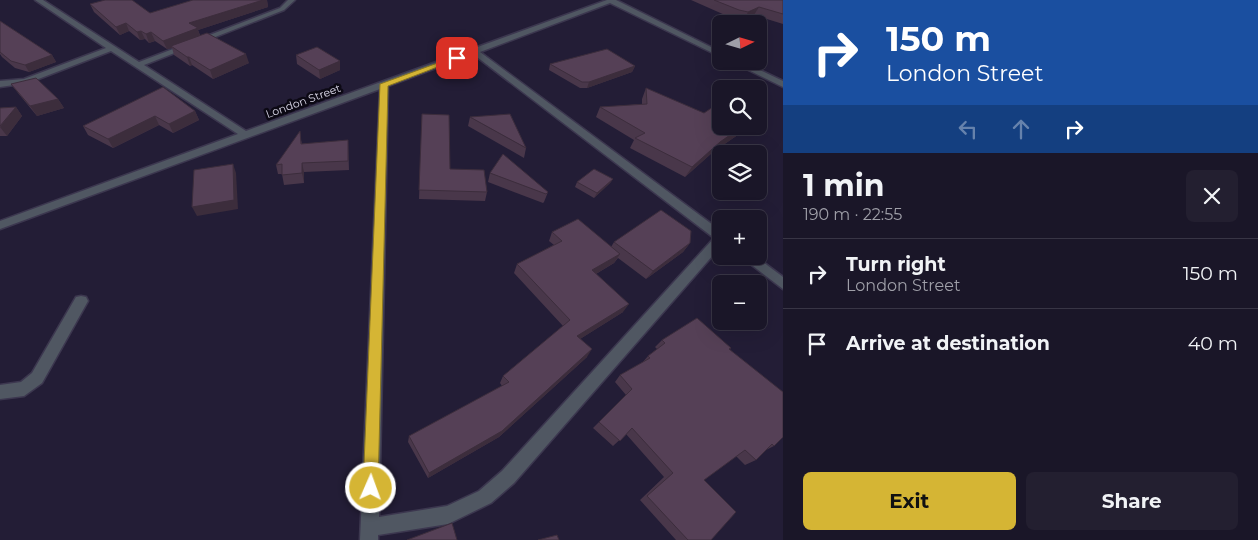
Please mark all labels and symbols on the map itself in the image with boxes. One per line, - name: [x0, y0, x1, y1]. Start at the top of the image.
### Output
- north arrow: [712, 15, 768, 70]
- pin: [436, 37, 478, 79]
- street label: London Street: [264, 81, 343, 121]
- position arrow: [344, 461, 396, 513]

